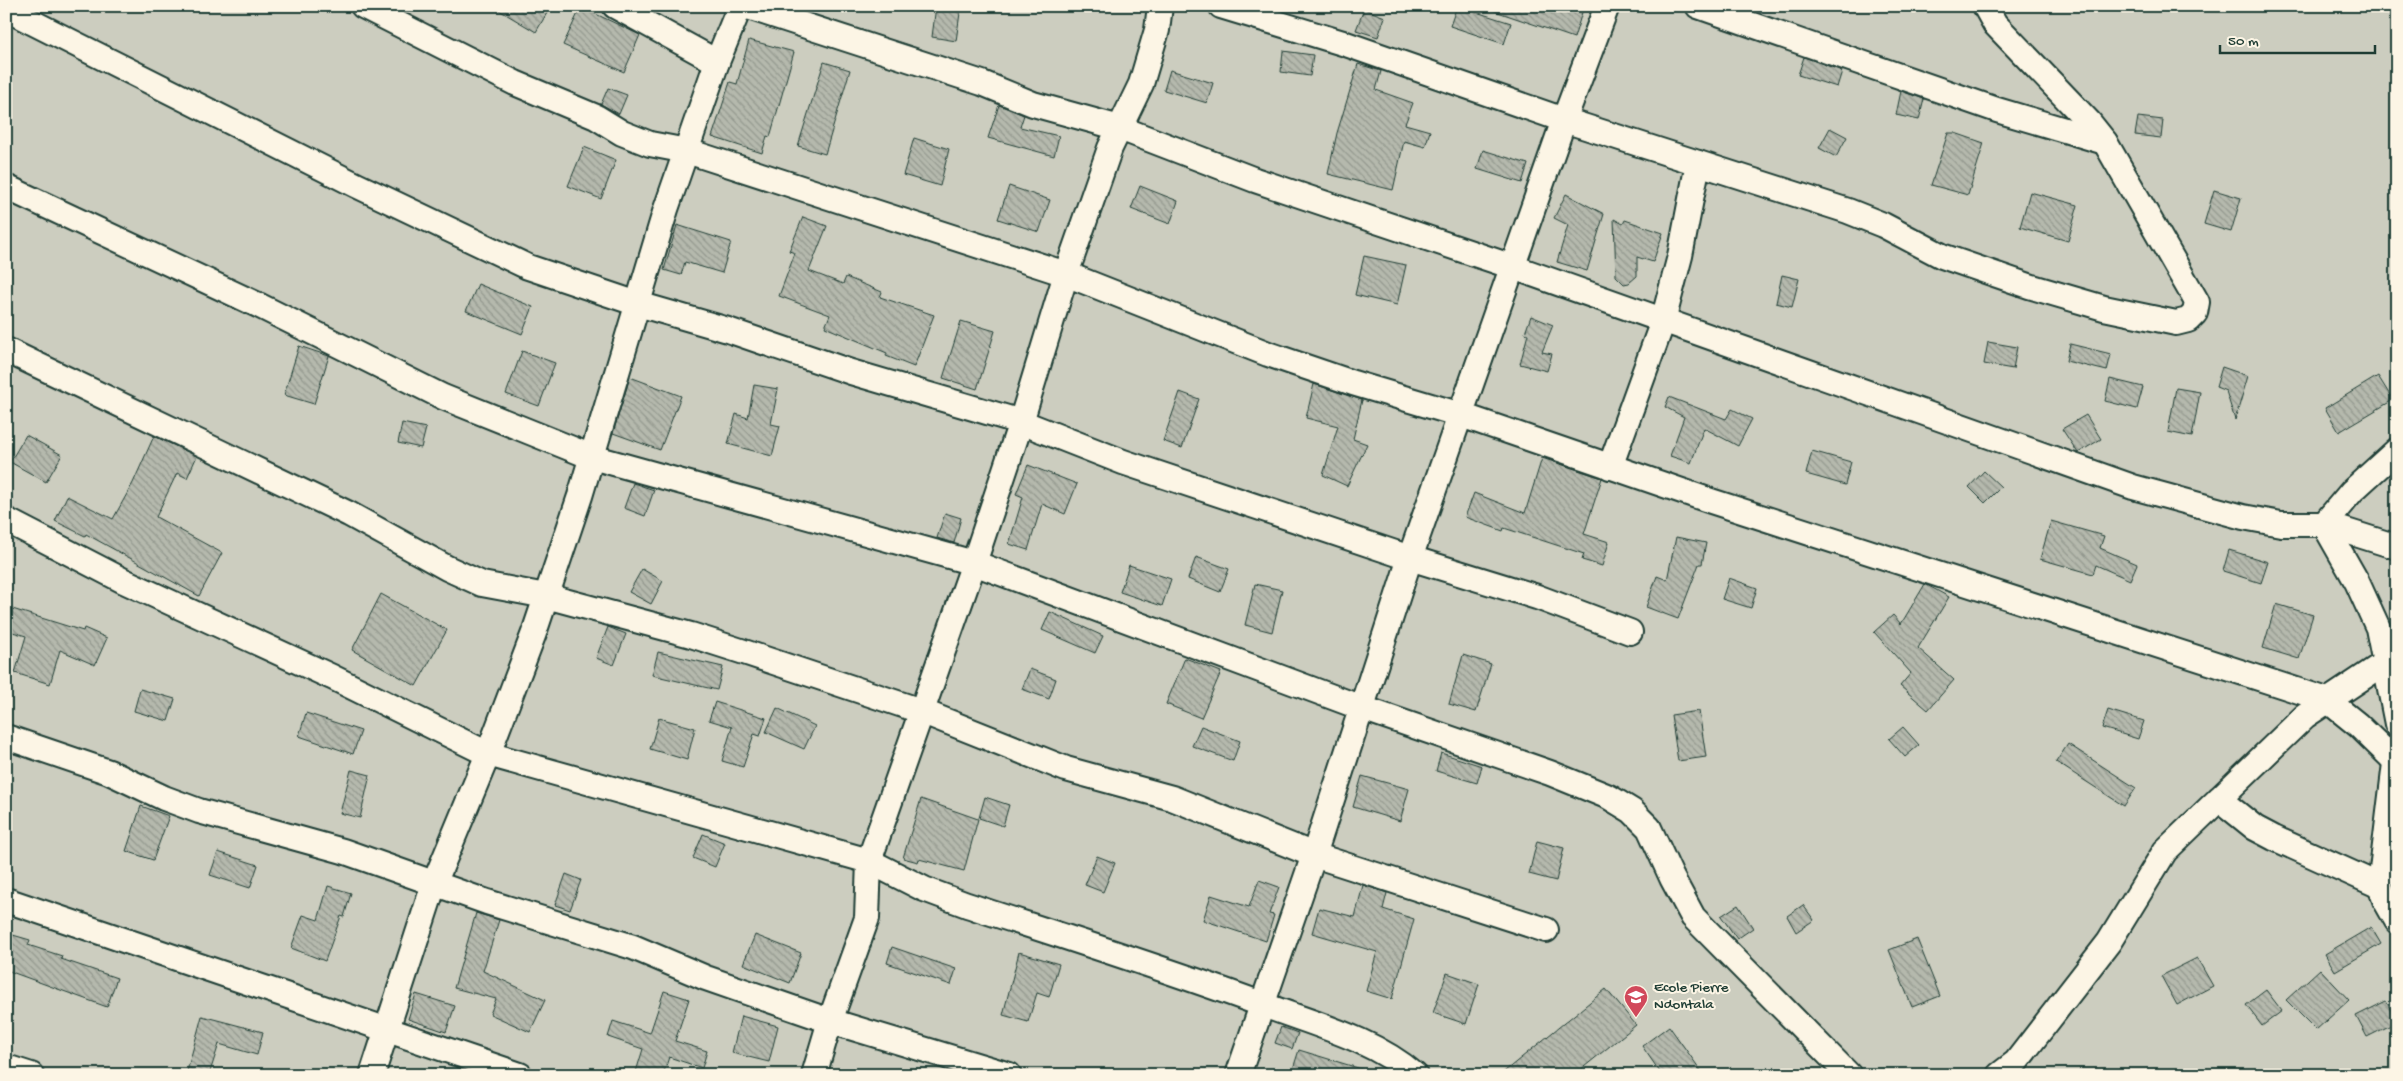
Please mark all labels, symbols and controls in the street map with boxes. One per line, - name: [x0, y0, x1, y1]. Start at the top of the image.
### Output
- scale bar: [2220, 22, 2376, 54]
- text: 50 m: [2228, 33, 2259, 51]
- place label: Ecole Pierre Ndontala: [1654, 979, 1729, 1014]
- school or university icon: Ecole Pierre Ndontala: [1623, 984, 1649, 1018]

